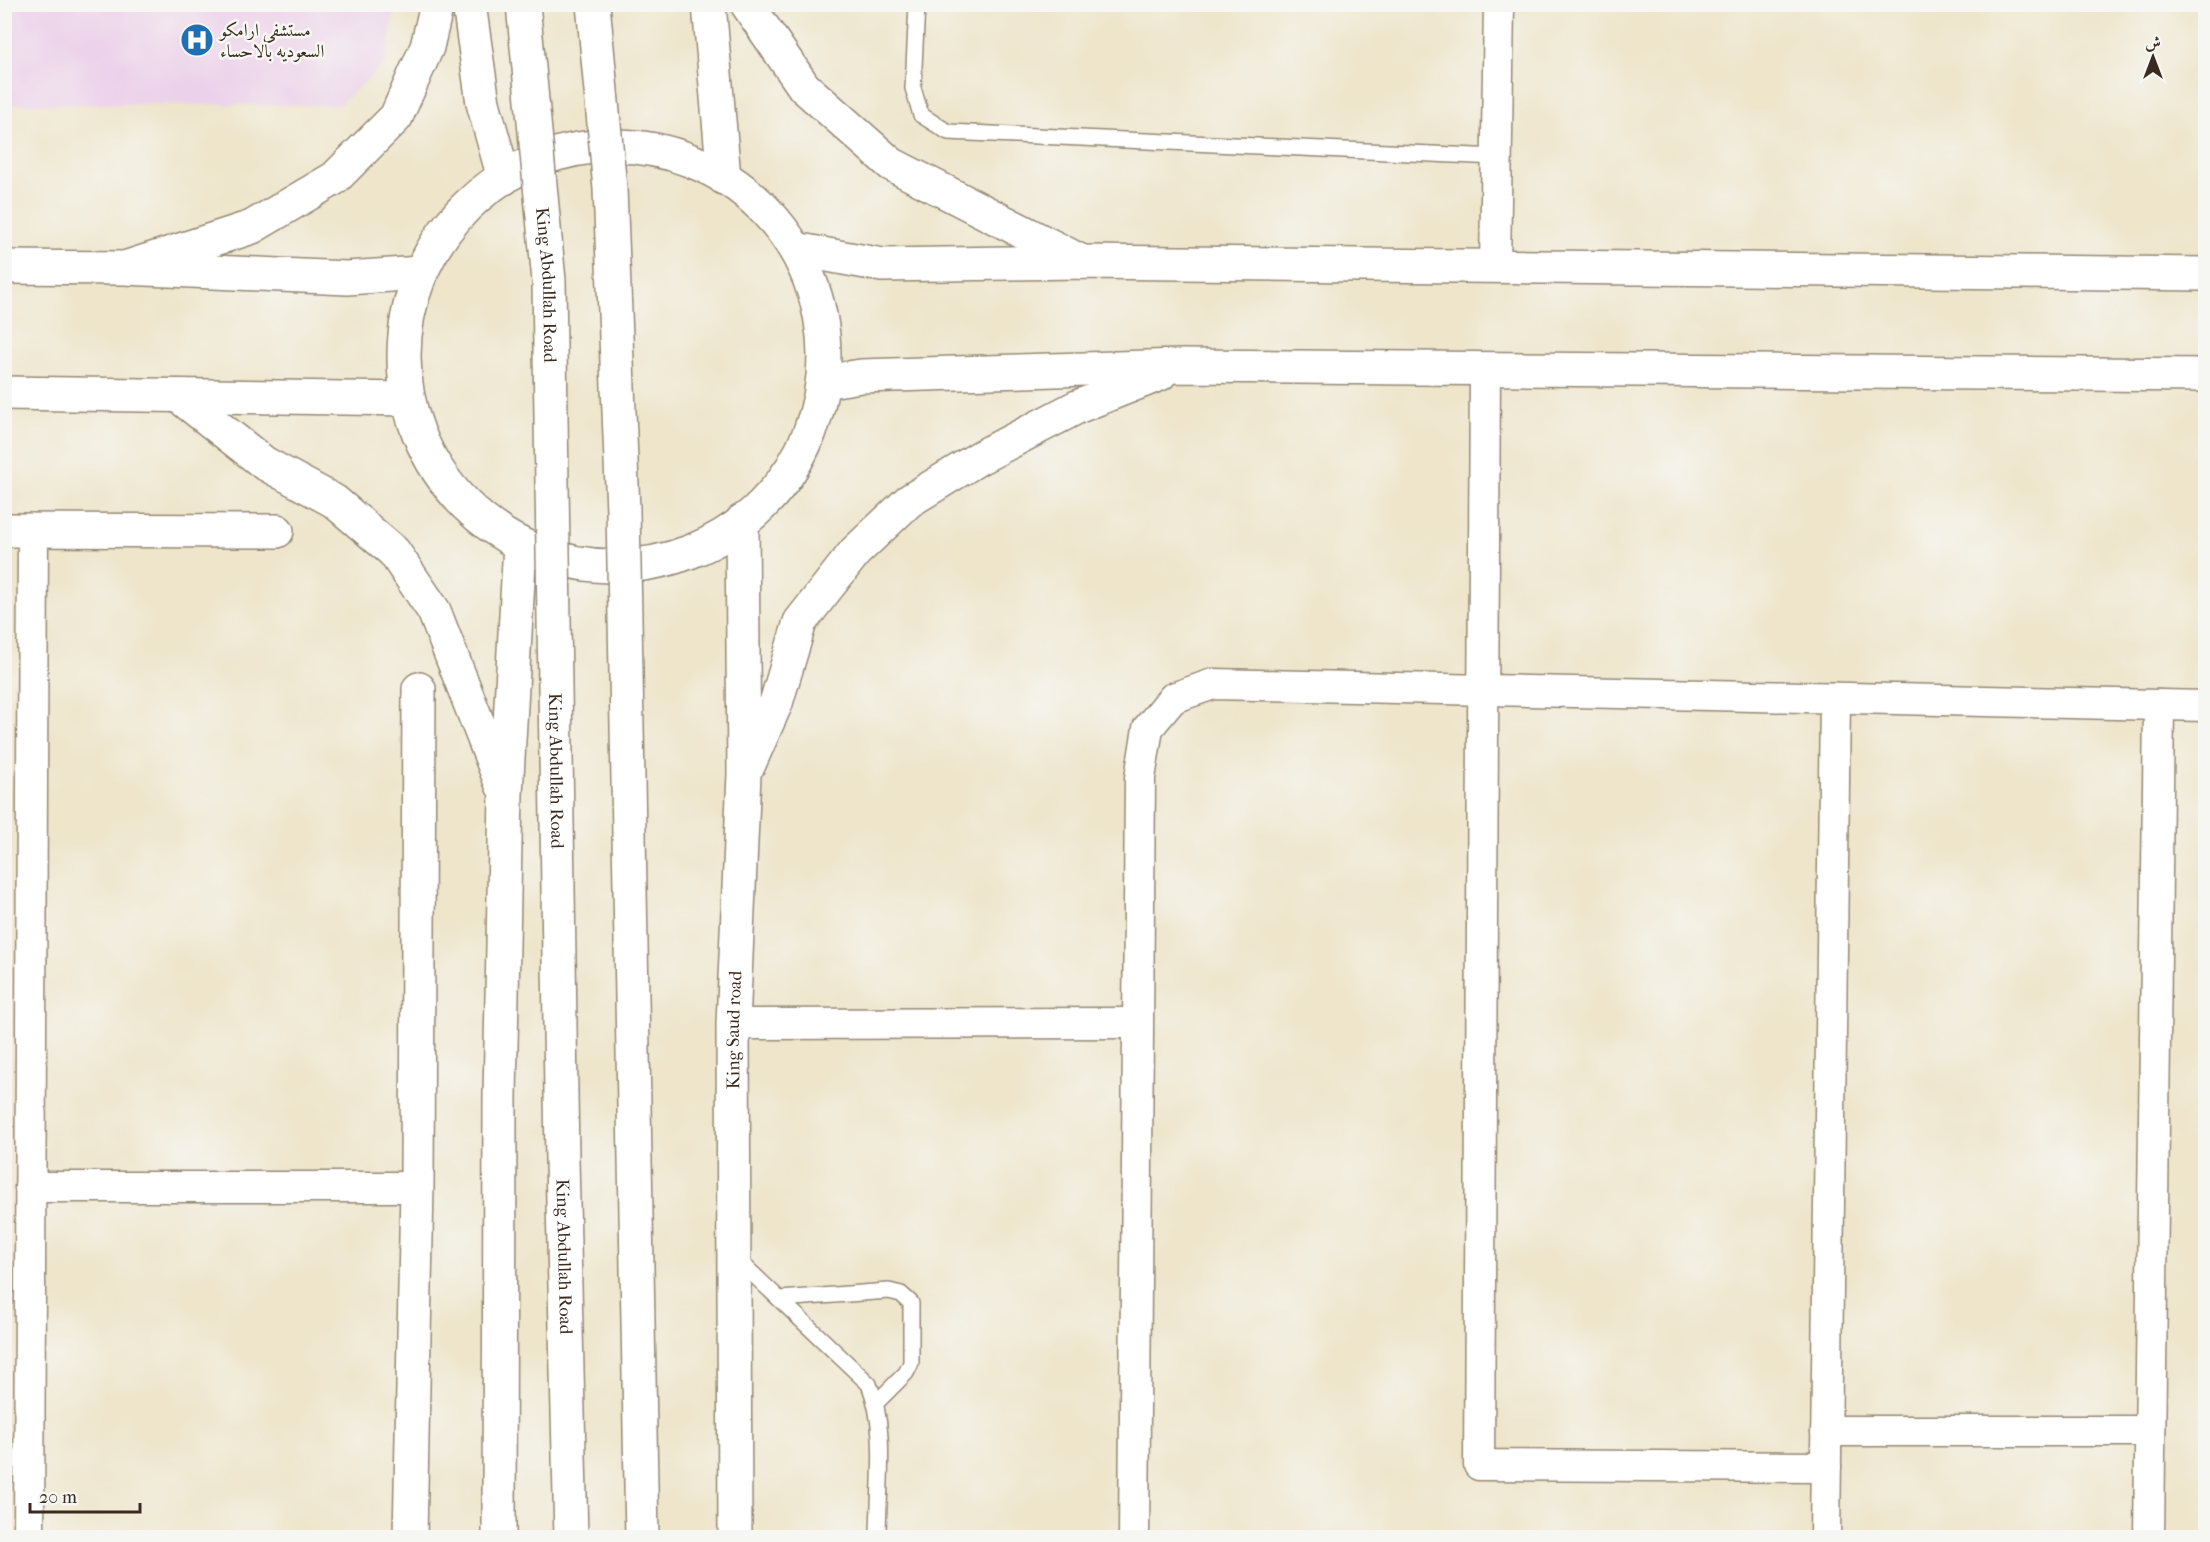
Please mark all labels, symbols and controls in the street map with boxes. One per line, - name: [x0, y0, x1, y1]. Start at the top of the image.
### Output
- place label: مستشفى ارامكو السعوديه بالاحساء: [218, 20, 324, 62]
- hospital icon: مستشفى ارامكو السعوديه بالاحساء: [179, 22, 215, 58]
- north arrow: [2123, 27, 2183, 87]
- text: ش: [2145, 33, 2161, 52]
- street label: King Abdullah Road: [532, 206, 561, 363]
- street label: King Abdullah Road: [545, 693, 568, 849]
- street label: King Saud road: [722, 970, 746, 1089]
- street label: King Abdullah Road: [552, 1179, 577, 1335]
- scale bar: [30, 1476, 140, 1514]
- text: 20 m: [39, 1487, 77, 1508]

